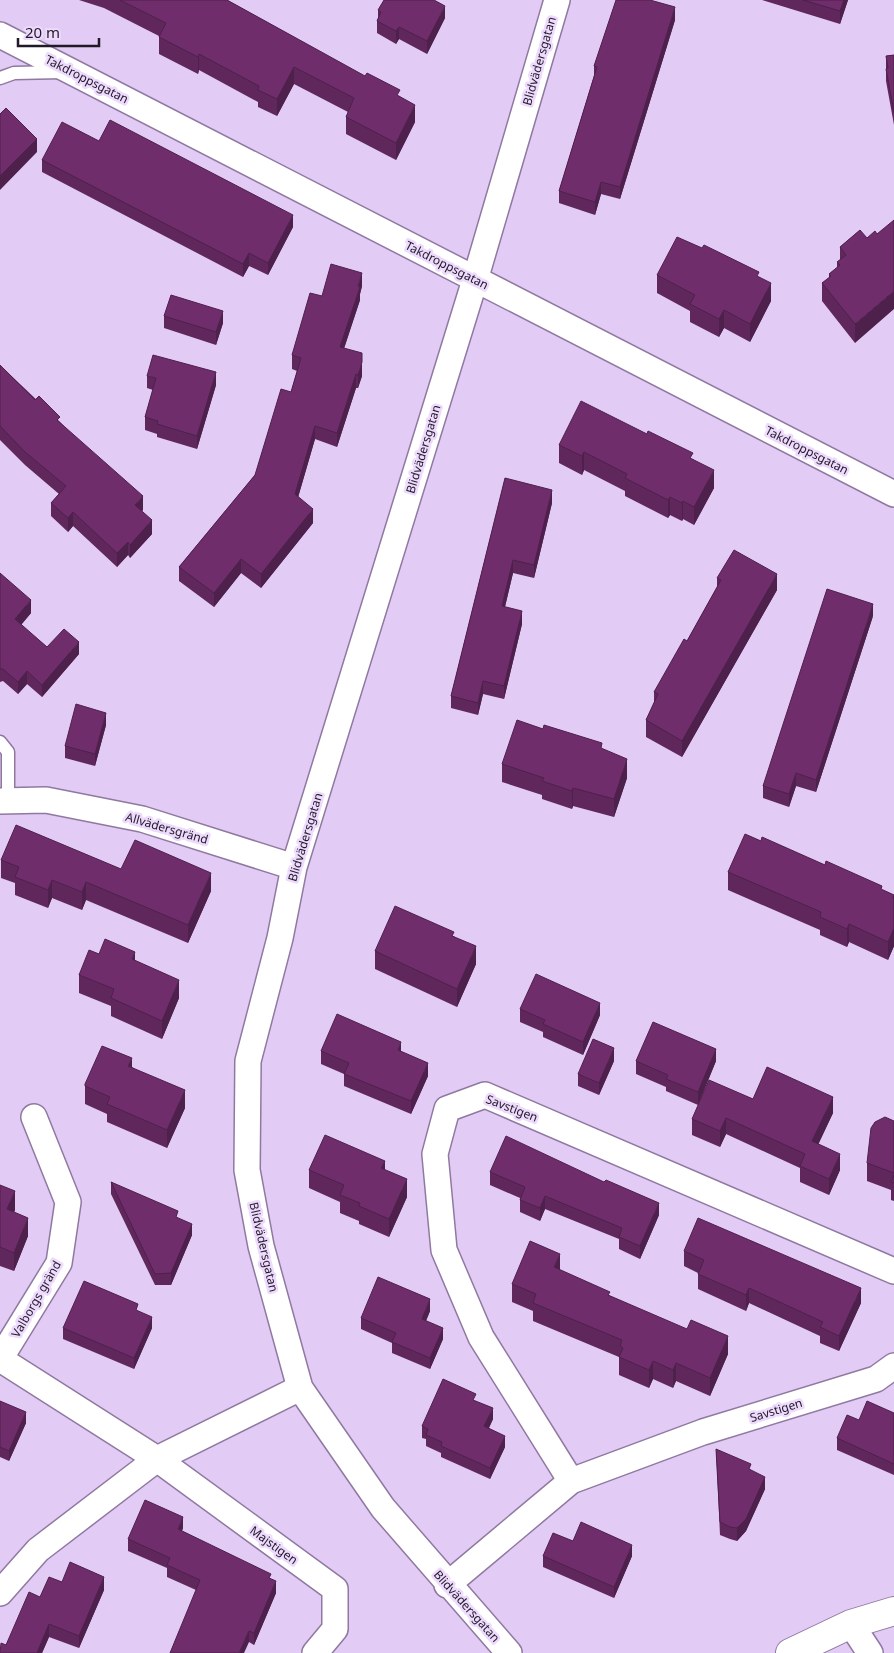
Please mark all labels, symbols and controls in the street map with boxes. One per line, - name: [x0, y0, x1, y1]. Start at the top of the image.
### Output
- scale bar: [18, 15, 99, 47]
- street label: Blidvädersgatan: [518, 15, 560, 107]
- text: 20 m: [25, 22, 60, 42]
- street label: Takdroppsgatan: [42, 51, 132, 107]
- street label: Takdroppsgatan: [402, 237, 492, 293]
- street label: Blidvädersgatan: [401, 403, 445, 495]
- street label: Takdroppsgatan: [762, 422, 852, 478]
- street label: Blidvädersgatan: [283, 791, 327, 883]
- street label: Allvädersgränd: [124, 808, 210, 848]
- street label: Savstigen: [484, 1090, 540, 1126]
- street label: Blidvädersgatan: [245, 1200, 283, 1294]
- street label: Valborgs gränd: [7, 1257, 65, 1341]
- street label: Savstigen: [748, 1394, 804, 1426]
- street label: Majstigen: [247, 1522, 301, 1568]
- street label: Blidvädersgatan: [430, 1566, 504, 1646]

